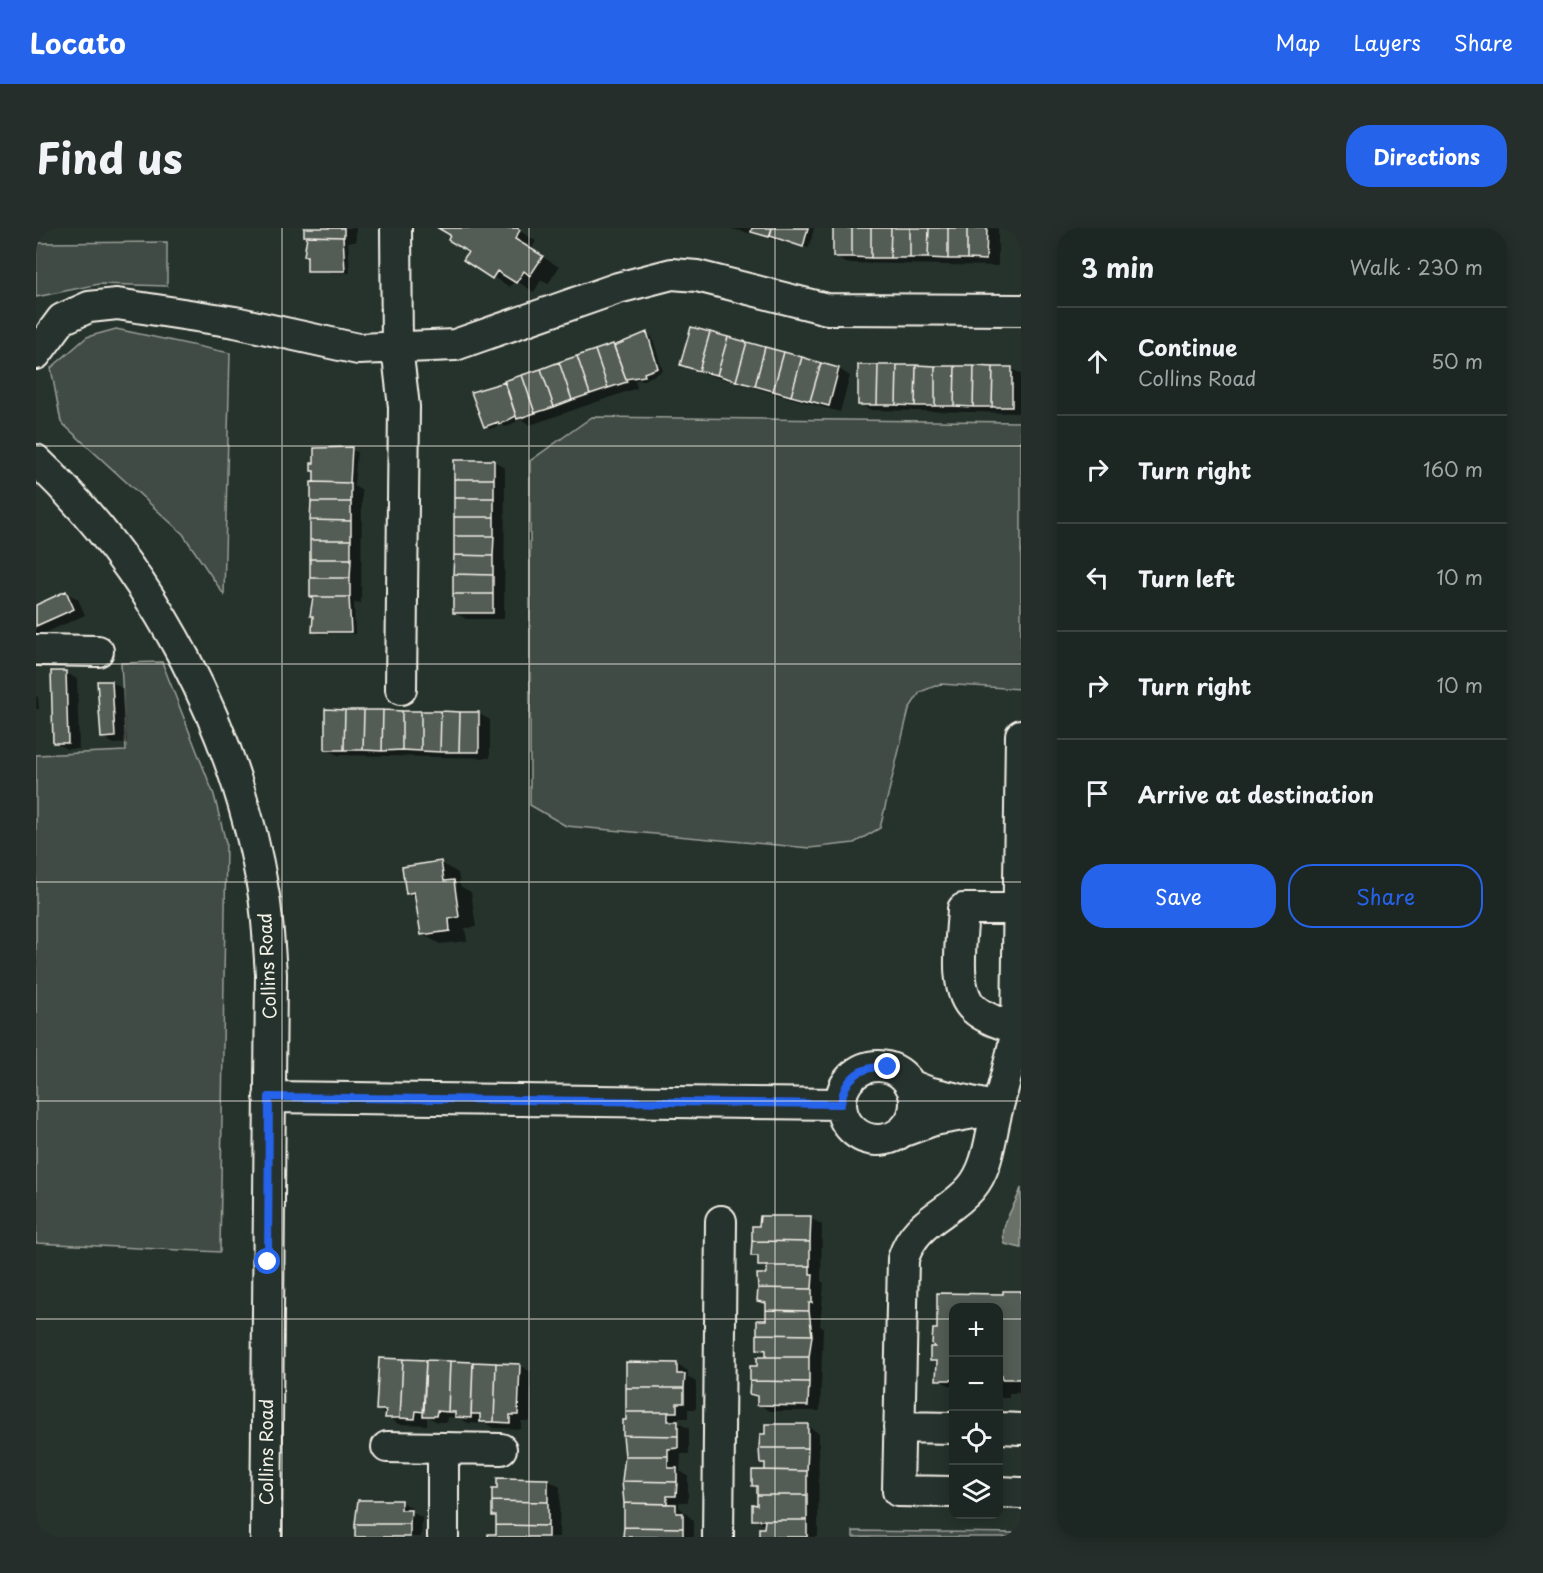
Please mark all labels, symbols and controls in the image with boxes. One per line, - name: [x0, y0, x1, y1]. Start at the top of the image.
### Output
- text: Locato: [30, 21, 126, 64]
- text: Map: [1276, 26, 1320, 58]
- text: Layers: [1353, 26, 1421, 58]
- text: Share: [1454, 26, 1513, 58]
- text: Find us: [36, 125, 183, 188]
- button: Directions: [1346, 125, 1507, 187]
- text: 3 min: [1081, 248, 1154, 287]
- text: Walk · 230 m: [1350, 252, 1483, 282]
- text: Continue: [1138, 330, 1237, 363]
- icon: ahead: [1081, 345, 1114, 378]
- text: 50 m: [1431, 346, 1483, 376]
- text: Collins Road: [1138, 363, 1256, 393]
- icon: right: [1081, 453, 1114, 486]
- text: Turn right: [1138, 453, 1251, 486]
- text: 160 m: [1423, 454, 1483, 484]
- icon: left: [1081, 561, 1114, 594]
- text: Turn left: [1138, 561, 1235, 594]
- text: 10 m: [1436, 562, 1483, 592]
- icon: right: [1081, 669, 1114, 702]
- text: Turn right: [1138, 669, 1251, 702]
- text: 10 m: [1436, 670, 1483, 700]
- icon: arrive: [1081, 777, 1114, 810]
- text: Arrive at destination: [1138, 777, 1374, 810]
- button: Save: [1081, 864, 1276, 928]
- button: Share: [1288, 864, 1483, 928]
- street label: Collins Road: [250, 912, 283, 1020]
- route end: [874, 1053, 900, 1079]
- route start: [254, 1248, 280, 1274]
- map controls: [949, 1303, 1003, 1519]
- button: +: [949, 1303, 1003, 1357]
- button: −: [949, 1357, 1003, 1411]
- street label: Collins Road: [252, 1399, 279, 1505]
- button: locate: [949, 1411, 1003, 1465]
- button: layers: [949, 1465, 1003, 1519]

